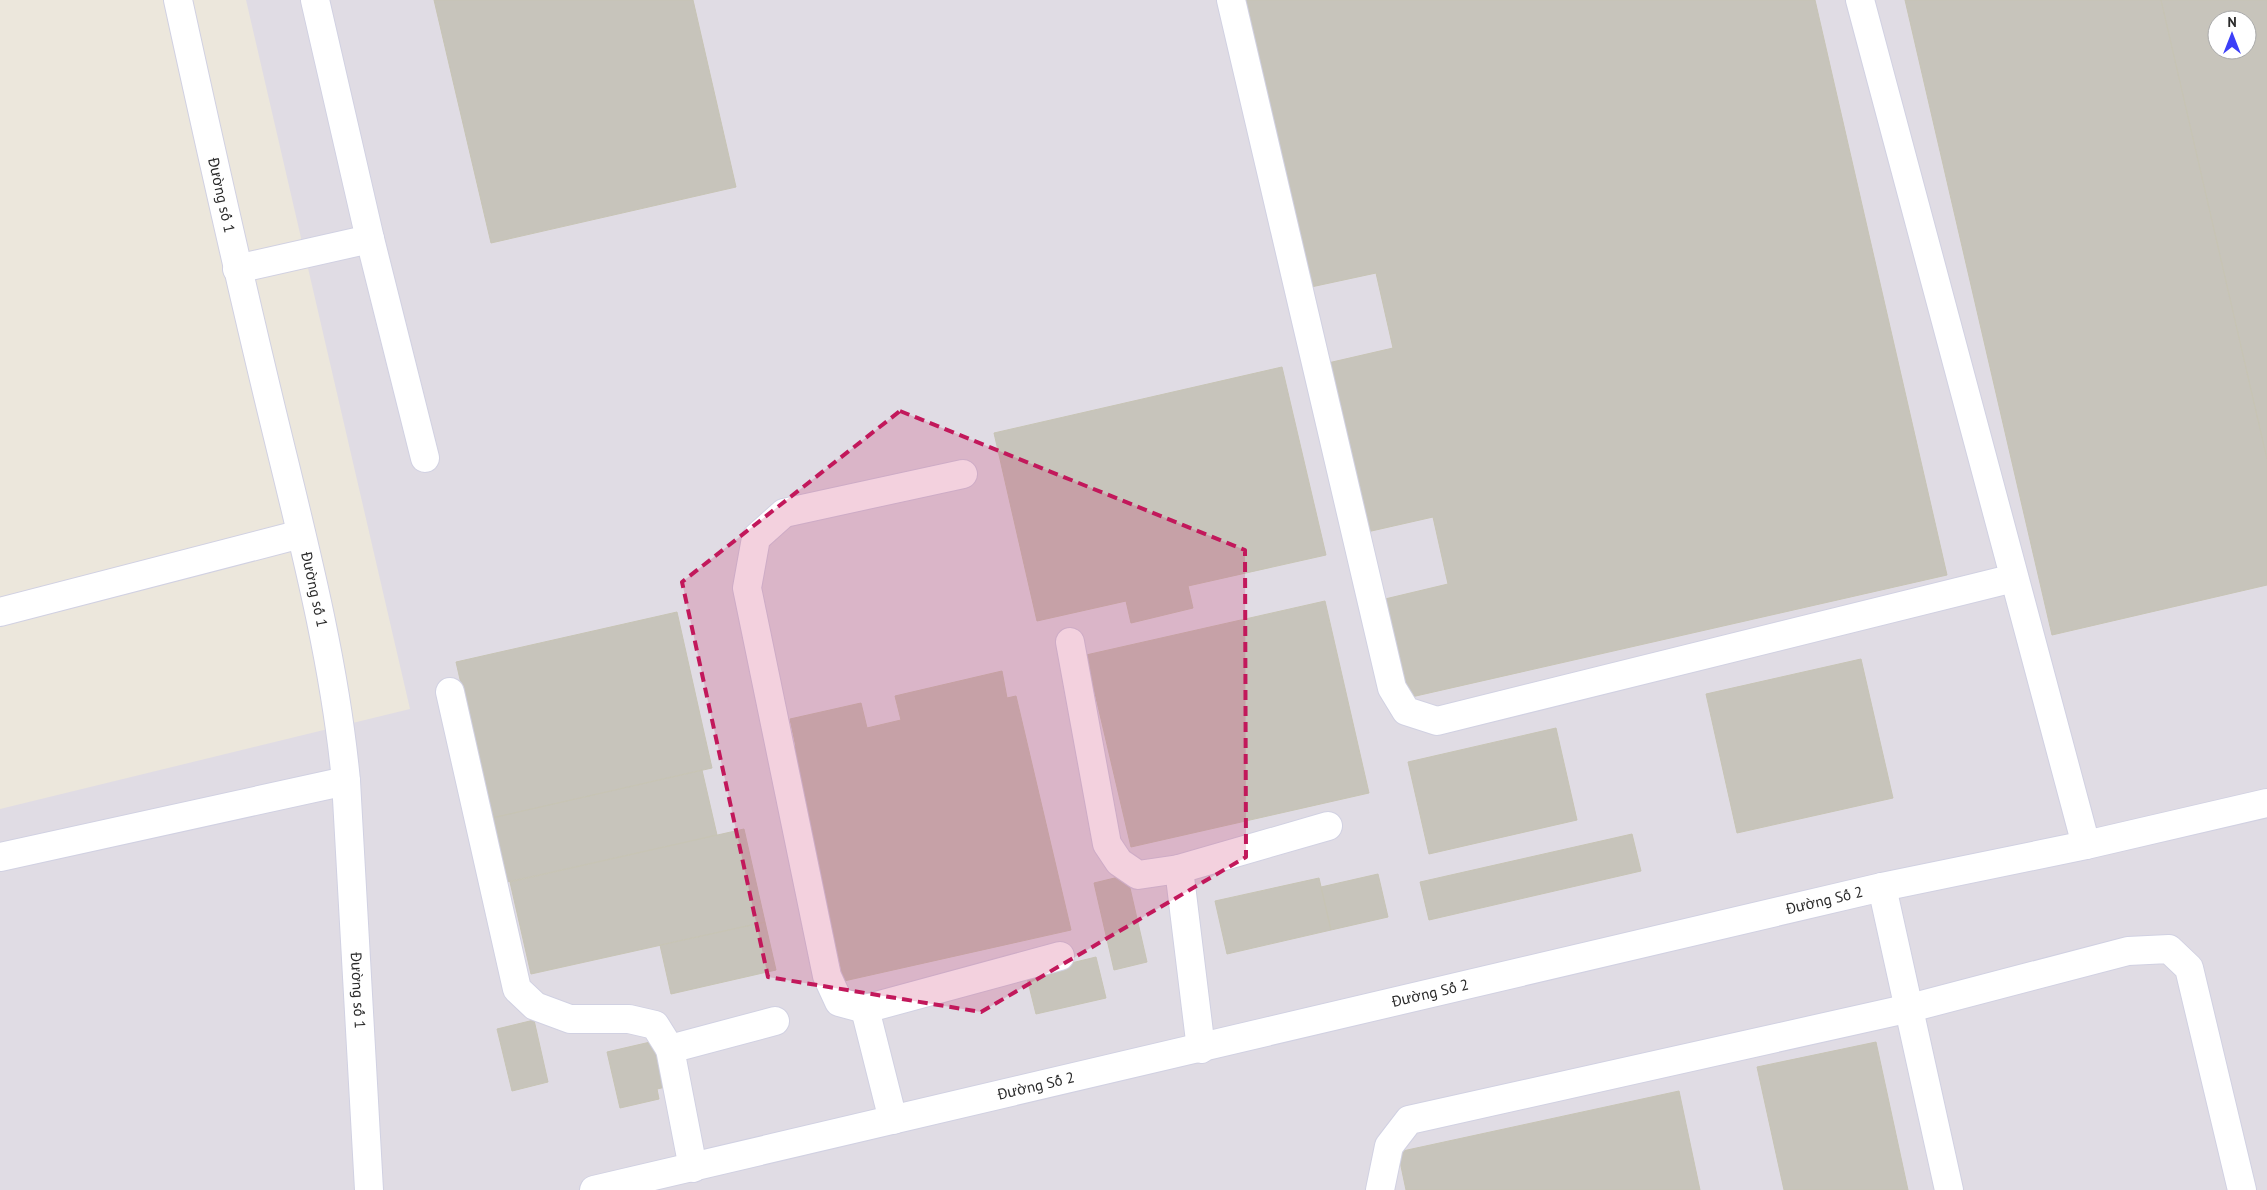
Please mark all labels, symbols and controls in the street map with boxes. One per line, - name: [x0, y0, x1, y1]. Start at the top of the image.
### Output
- north arrow: [2207, 10, 2257, 60]
- text: N: [2227, 13, 2237, 31]
- street label: Đường số 1: [204, 155, 240, 235]
- street label: Đường số 1: [297, 549, 332, 629]
- street label: Đường Số 2: [1783, 882, 1865, 919]
- street label: Đường số 1: [347, 951, 370, 1029]
- street label: Đường Số 2: [1389, 975, 1470, 1011]
- street label: Đường Số 2: [995, 1067, 1076, 1104]

